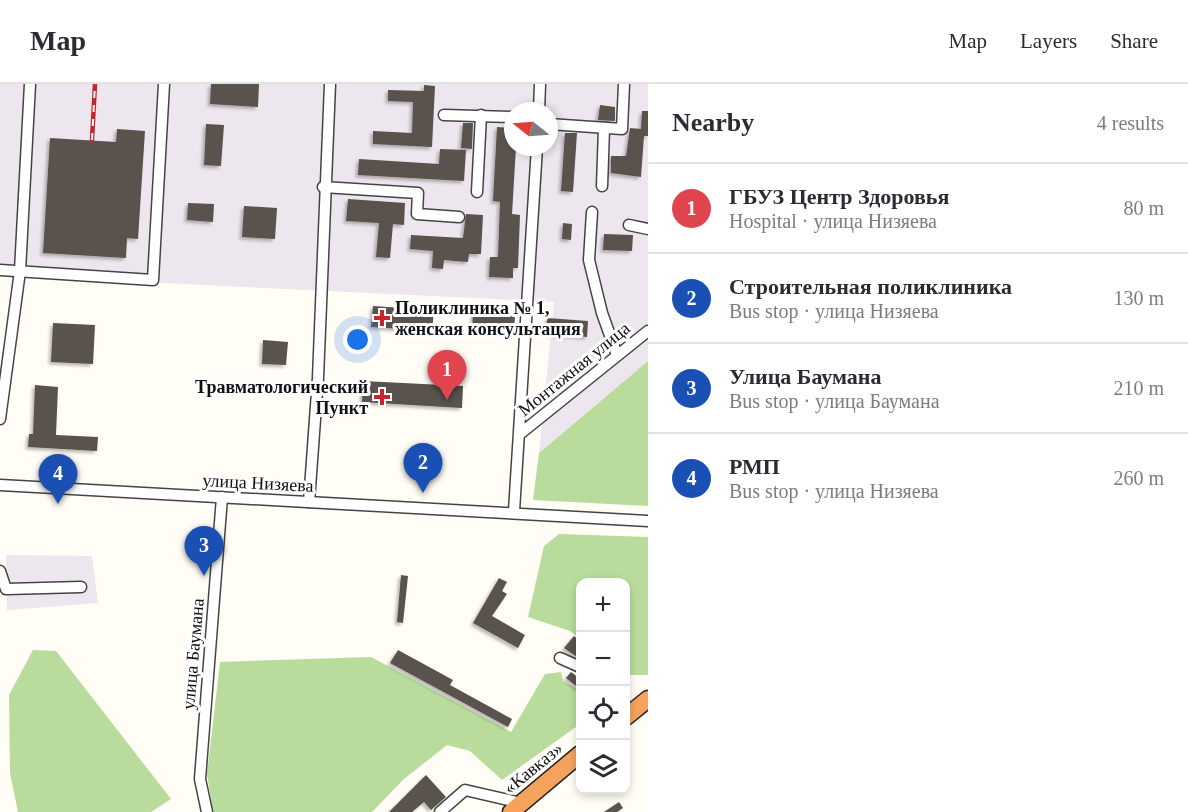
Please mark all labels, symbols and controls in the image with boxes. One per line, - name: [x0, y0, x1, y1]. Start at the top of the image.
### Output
- text: Map: [30, 25, 86, 56]
- text: Map: [949, 29, 987, 53]
- text: Layers: [1020, 29, 1077, 53]
- text: Share: [1110, 29, 1158, 53]
- north arrow: [504, 102, 558, 156]
- text: Nearby: [672, 108, 754, 137]
- text: 4 results: [1097, 112, 1164, 134]
- text: ГБУЗ Центр Здоровья: [729, 184, 949, 209]
- text: 1: [687, 197, 697, 219]
- text: 80 m: [1123, 197, 1164, 219]
- text: Hospital · улица Низяева: [729, 210, 937, 232]
- text: Строительная поликлиника: [729, 274, 1012, 299]
- text: 2: [687, 287, 697, 309]
- text: 130 m: [1113, 287, 1164, 309]
- place label: Поликлиника № 1, женская консультация: [395, 298, 581, 339]
- text: Bus stop · улица Низяева: [729, 300, 939, 322]
- marker: Поликлиника № 1, женская консультация: [373, 309, 391, 327]
- street label: Монтажная улица: [514, 318, 634, 420]
- your location: [343, 325, 372, 354]
- pin: 1: [428, 350, 466, 400]
- text: Улица Баумана: [729, 364, 882, 389]
- place label: Травматологический Пункт: [195, 377, 368, 418]
- text: 3: [687, 377, 697, 399]
- text: 210 m: [1113, 377, 1164, 399]
- marker: Травматологический Пункт: [373, 388, 391, 406]
- text: Bus stop · улица Баумана: [729, 390, 940, 412]
- pin: 2: [404, 444, 442, 493]
- pin: 4: [38, 454, 78, 504]
- text: РМП: [729, 454, 780, 479]
- text: 4: [687, 467, 697, 489]
- text: 260 m: [1113, 467, 1164, 489]
- street label: улица Низяева: [202, 470, 314, 496]
- text: Bus stop · улица Низяева: [729, 480, 939, 502]
- pin: 3: [184, 526, 224, 576]
- map controls: [576, 578, 630, 794]
- button: +: [576, 578, 630, 632]
- street label: улица Баумана: [178, 597, 208, 711]
- button: −: [576, 632, 630, 686]
- button: locate: [576, 686, 630, 740]
- street label: «Кавказ»: [500, 738, 566, 798]
- button: layers: [576, 740, 630, 794]

